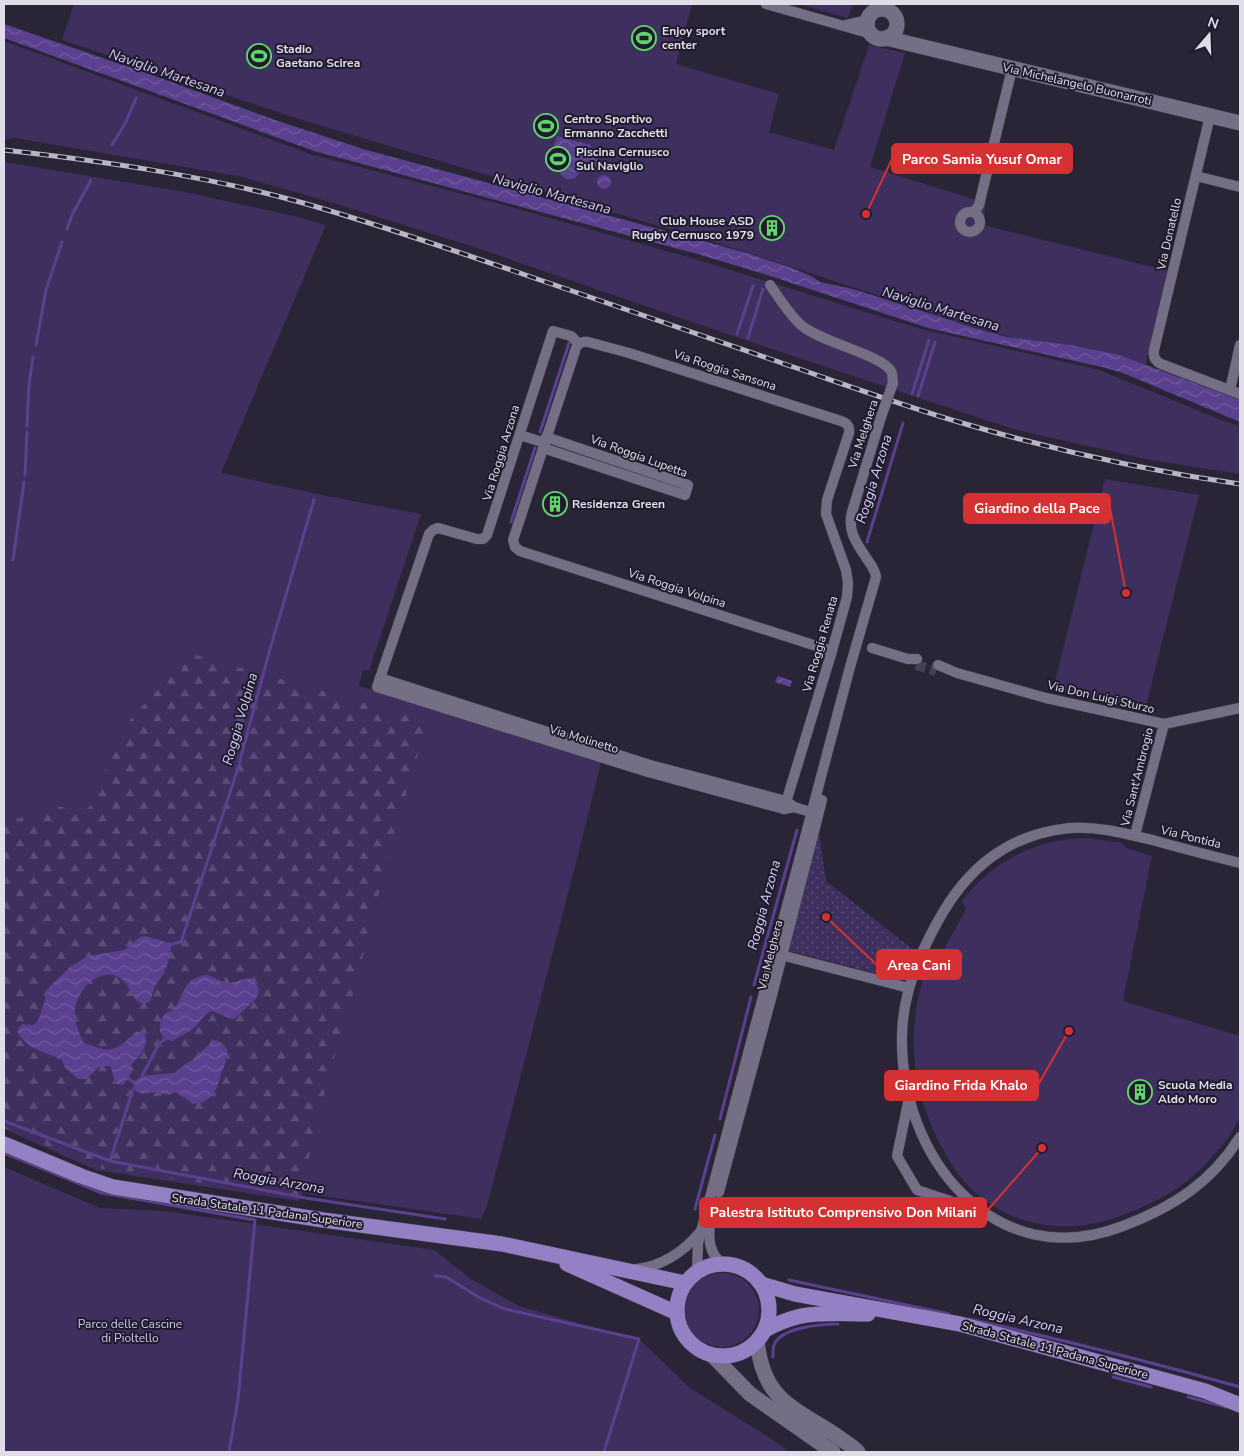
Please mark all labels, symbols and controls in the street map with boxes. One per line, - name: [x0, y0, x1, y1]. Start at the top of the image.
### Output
- north arrow: [1184, 10, 1234, 60]
- text: N: [1205, 12, 1221, 34]
- place label: Enjoy sport center: [662, 23, 726, 53]
- sports icon: Enjoy sport center: [631, 25, 657, 51]
- place label: Stadio Gaetano Scirea: [276, 41, 360, 71]
- sports icon: Stadio Gaetano Scirea: [246, 43, 272, 69]
- water label: Naviglio Martesana: [106, 44, 228, 102]
- street label: Via Michelangelo Buonarroti: [1000, 59, 1153, 109]
- place label: Centro Sportivo Ermanno Zacchetti: [564, 111, 668, 141]
- sports icon: Centro Sportivo Ermanno Zacchetti: [533, 113, 559, 139]
- place label: Piscina Cernusco Sul Naviglio: [576, 144, 670, 174]
- callout: Parco Samia Yusuf Omar: [892, 144, 1072, 173]
- sports icon: Piscina Cernusco Sul Naviglio: [545, 146, 571, 172]
- text: Parco Samia Yusuf Omar: [902, 150, 1062, 169]
- water label: Naviglio Martesana: [491, 169, 613, 219]
- street label: Via Donatello: [1153, 196, 1185, 273]
- place label: Club House ASD Rugby Cernusco 1979: [632, 213, 754, 243]
- building icon: Club House ASD Rugby Cernusco 1979: [759, 215, 785, 241]
- water label: Naviglio Martesana: [880, 282, 1002, 336]
- street label: Via Roggia Sansona: [670, 345, 779, 394]
- street label: Via Melghera: [844, 398, 882, 471]
- street label: Via Roggia Arzona: [478, 403, 523, 504]
- street label: Via Roggia Lupetta: [587, 431, 690, 481]
- water label: Roggia Arzona: [851, 432, 897, 526]
- building icon: Residenza Green: [542, 491, 568, 517]
- callout: Giardino della Pace: [964, 494, 1110, 523]
- place label: Residenza Green: [572, 496, 665, 512]
- text: Giardino della Pace: [974, 499, 1100, 518]
- street label: Via Roggia Volpina: [625, 564, 728, 611]
- street label: Via Roggia Renata: [798, 594, 841, 695]
- water label: Roggia Volpina: [218, 671, 262, 767]
- street label: Via Don Luigi Sturzo: [1045, 677, 1156, 717]
- street label: Via Molinetto: [546, 721, 621, 757]
- street label: Via Sant'Ambrogio: [1117, 726, 1157, 829]
- street label: Via Pontida: [1158, 822, 1223, 852]
- water label: Roggia Arzona: [743, 858, 785, 952]
- street label: Via Melghera: [753, 918, 786, 993]
- callout: Area Cani: [877, 950, 961, 979]
- text: Area Cani: [887, 956, 951, 975]
- callout: Giardino Frida Khalo: [885, 1071, 1038, 1100]
- text: Giardino Frida Khalo: [894, 1076, 1028, 1095]
- place label: Scuola Media Aldo Moro: [1158, 1077, 1232, 1107]
- building icon: Scuola Media Aldo Moro: [1127, 1079, 1153, 1105]
- water label: Roggia Arzona: [232, 1164, 326, 1198]
- street label: Strada Statale 11 Padana Superiore: [170, 1190, 364, 1232]
- callout: Palestra Istituto Comprensivo Don Milani: [700, 1198, 986, 1227]
- text: Palestra Istituto Comprensivo Don Milani: [710, 1203, 976, 1222]
- water label: Roggia Arzona: [971, 1299, 1065, 1339]
- park label: Parco delle Cascine di Pioltello: [78, 1316, 182, 1346]
- street label: Strada Statale 11 Padana Superiore: [960, 1317, 1150, 1383]

